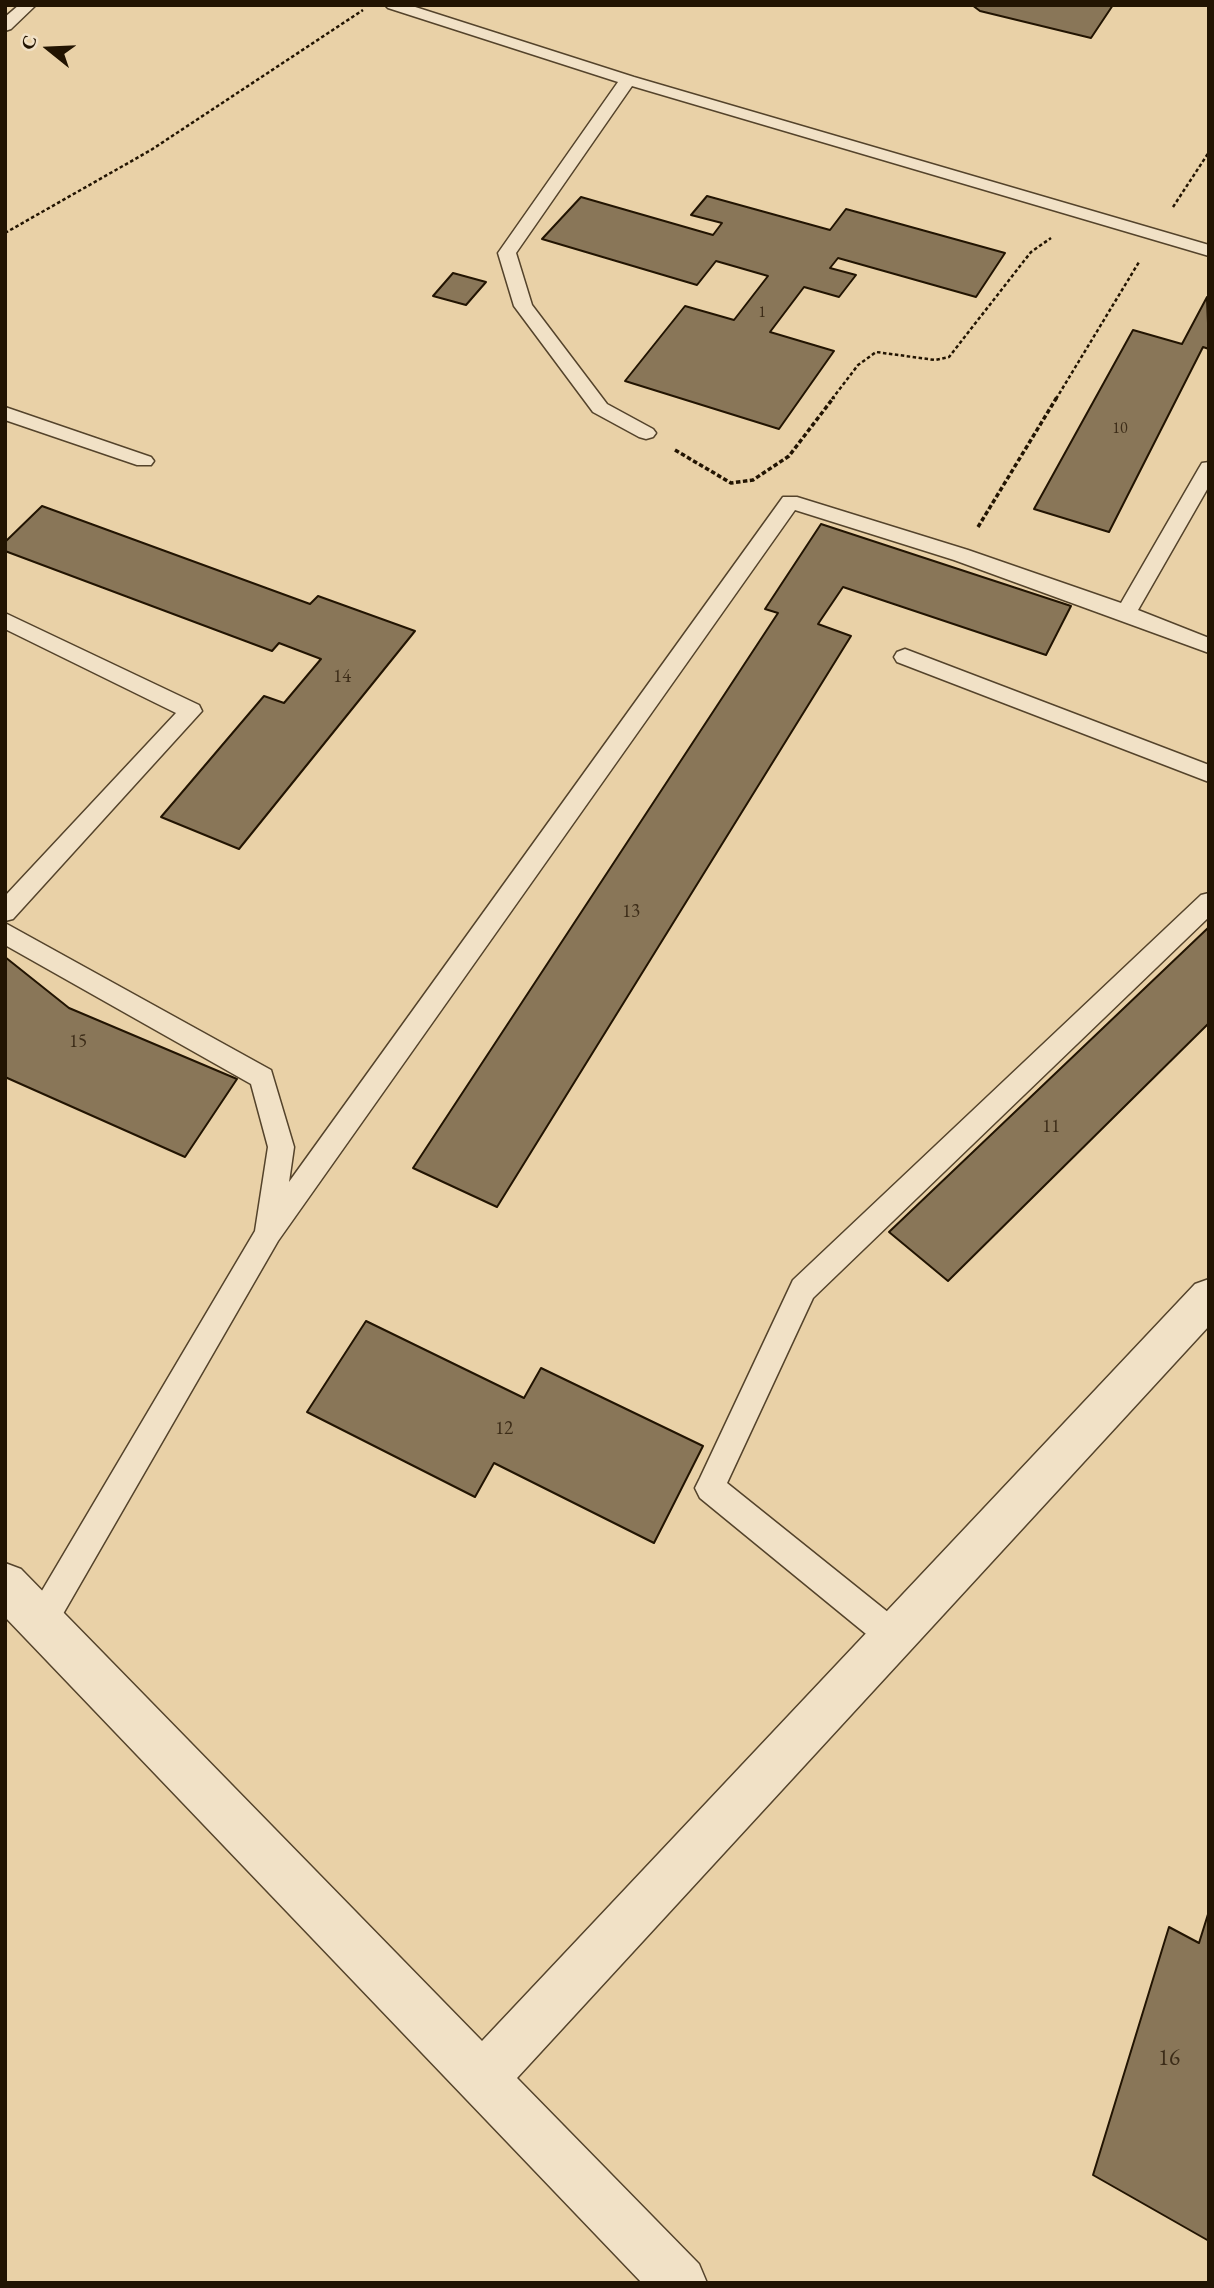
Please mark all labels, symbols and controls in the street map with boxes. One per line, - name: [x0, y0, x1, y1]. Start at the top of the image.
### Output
- north arrow: [14, 14, 84, 84]
- text: С: [15, 32, 43, 53]
- house number: 1: [758, 303, 766, 323]
- house number: 10: [1112, 419, 1128, 439]
- house number: 14: [333, 666, 351, 688]
- house number: 13: [622, 901, 640, 923]
- house number: 15: [69, 1031, 87, 1053]
- house number: 11: [1042, 1116, 1060, 1138]
- house number: 12: [495, 1418, 513, 1440]
- house number: 16: [1158, 2045, 1180, 2073]

